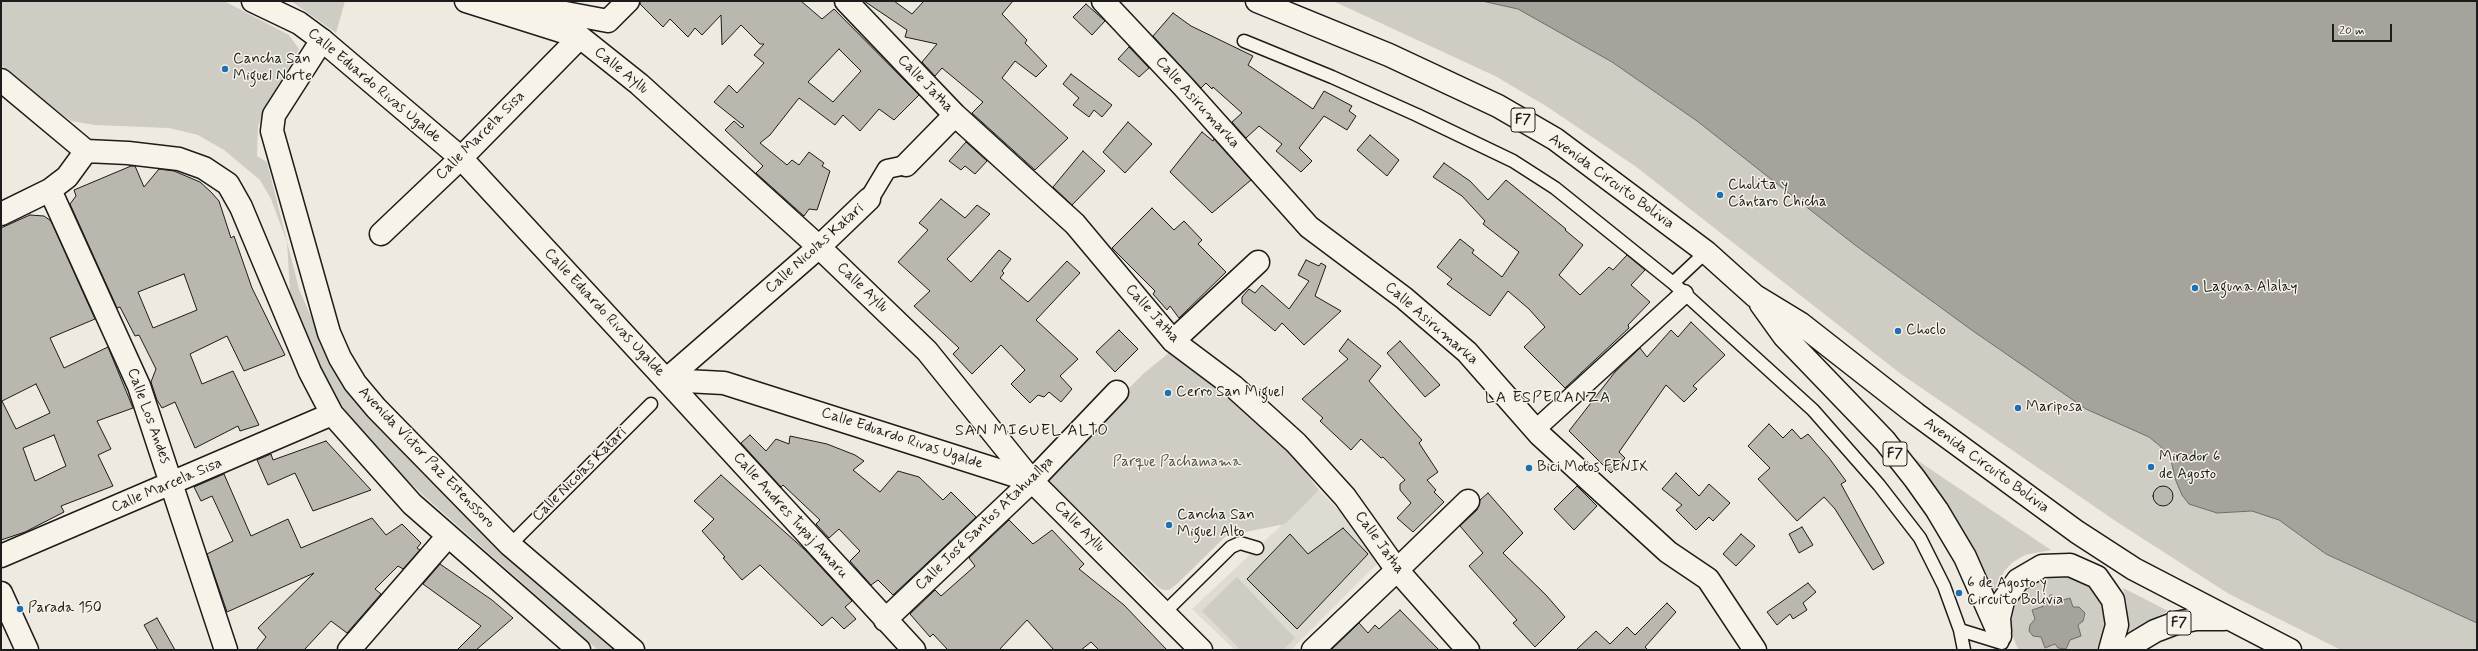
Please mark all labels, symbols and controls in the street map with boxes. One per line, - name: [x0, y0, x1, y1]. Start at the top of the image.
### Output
- scale bar: [2334, 16, 2394, 42]
- text: 20 m: [2339, 23, 2365, 39]
- street label: Calle Eduardo Rivas Ugalde: [303, 25, 445, 147]
- street label: Calle Ayllu: [590, 44, 652, 98]
- place label: Cancha San Miguel Norte: [233, 51, 312, 86]
- street label: Calle Jatha: [893, 51, 957, 117]
- street label: Calle Asirumarka: [1151, 53, 1243, 153]
- marker: Cancha San Miguel Norte: [220, 64, 230, 74]
- street label: Calle Marcela Sisa: [433, 88, 529, 184]
- road number: F7: [1511, 108, 1535, 132]
- street label: Avenida Circuito Bolivia: [1545, 130, 1677, 234]
- place label: Cholita y Cántaro Chicha: [1728, 177, 1827, 212]
- marker: Cholita y Cántaro Chicha: [1715, 190, 1725, 200]
- street label: Calle Nicolas Katari: [762, 200, 868, 298]
- street label: Calle Eduardo Rivas Ugalde: [540, 245, 668, 381]
- street label: Calle Ayllu: [832, 259, 892, 317]
- street label: Calle Asirumarka: [1381, 279, 1481, 369]
- place label: Laguna Alalay: [2203, 279, 2297, 297]
- street label: Calle Jatha: [1121, 281, 1183, 347]
- marker: Laguna Alalay: [2190, 283, 2200, 293]
- place label: Choclo: [1906, 322, 1946, 340]
- marker: Choclo: [1893, 326, 1903, 336]
- street label: Calle Los Andes: [122, 366, 174, 466]
- street label: Avenida Víctor Paz Estenssoro: [354, 384, 498, 532]
- place label: Cerro San Miguel: [1176, 384, 1284, 402]
- marker: Cerro San Miguel: [1163, 388, 1173, 398]
- district label: LA ESPERANZA: [1484, 389, 1612, 409]
- place label: Mariposa: [2026, 399, 2083, 417]
- marker: Mariposa: [2013, 403, 2023, 413]
- street label: Calle Eduardo Rivas Ugalde: [819, 404, 985, 474]
- street label: Avenida Circuito Bolivia: [1920, 414, 2052, 518]
- district label: SAN MIGUEL ALTO: [954, 422, 1110, 442]
- street label: Calle Nicolas Katari: [529, 424, 631, 526]
- road number: F7: [1883, 442, 1907, 466]
- street label: Calle Andres Tupaj Amaru: [729, 449, 851, 583]
- place label: Mirador 6 de Agosto: [2159, 449, 2220, 484]
- street label: Calle José Santos Atahuallpa: [912, 453, 1058, 595]
- park label: Parque Pachamama: [1113, 454, 1241, 472]
- street label: Calle Marcela Sisa: [109, 455, 225, 517]
- place label: Bici Motos FENIX: [1537, 459, 1648, 477]
- marker: Mirador 6 de Agosto: [2146, 462, 2156, 472]
- marker: Bici Motos FENIX: [1524, 463, 1534, 473]
- street label: Calle Ayllu: [1050, 498, 1108, 556]
- place label: Cancha San Miguel Alto: [1177, 507, 1255, 542]
- street label: Calle Jatha: [1350, 508, 1408, 578]
- marker: Cancha San Miguel Alto: [1164, 520, 1174, 530]
- place label: 6 de Agosto y Circuito Bolivia: [1967, 575, 2063, 610]
- marker: 6 de Agosto y Circuito Bolivia: [1954, 588, 1964, 598]
- place label: Parada 150: [28, 600, 102, 618]
- marker: Parada 150: [15, 604, 25, 614]
- road number: F7: [2167, 611, 2191, 635]

